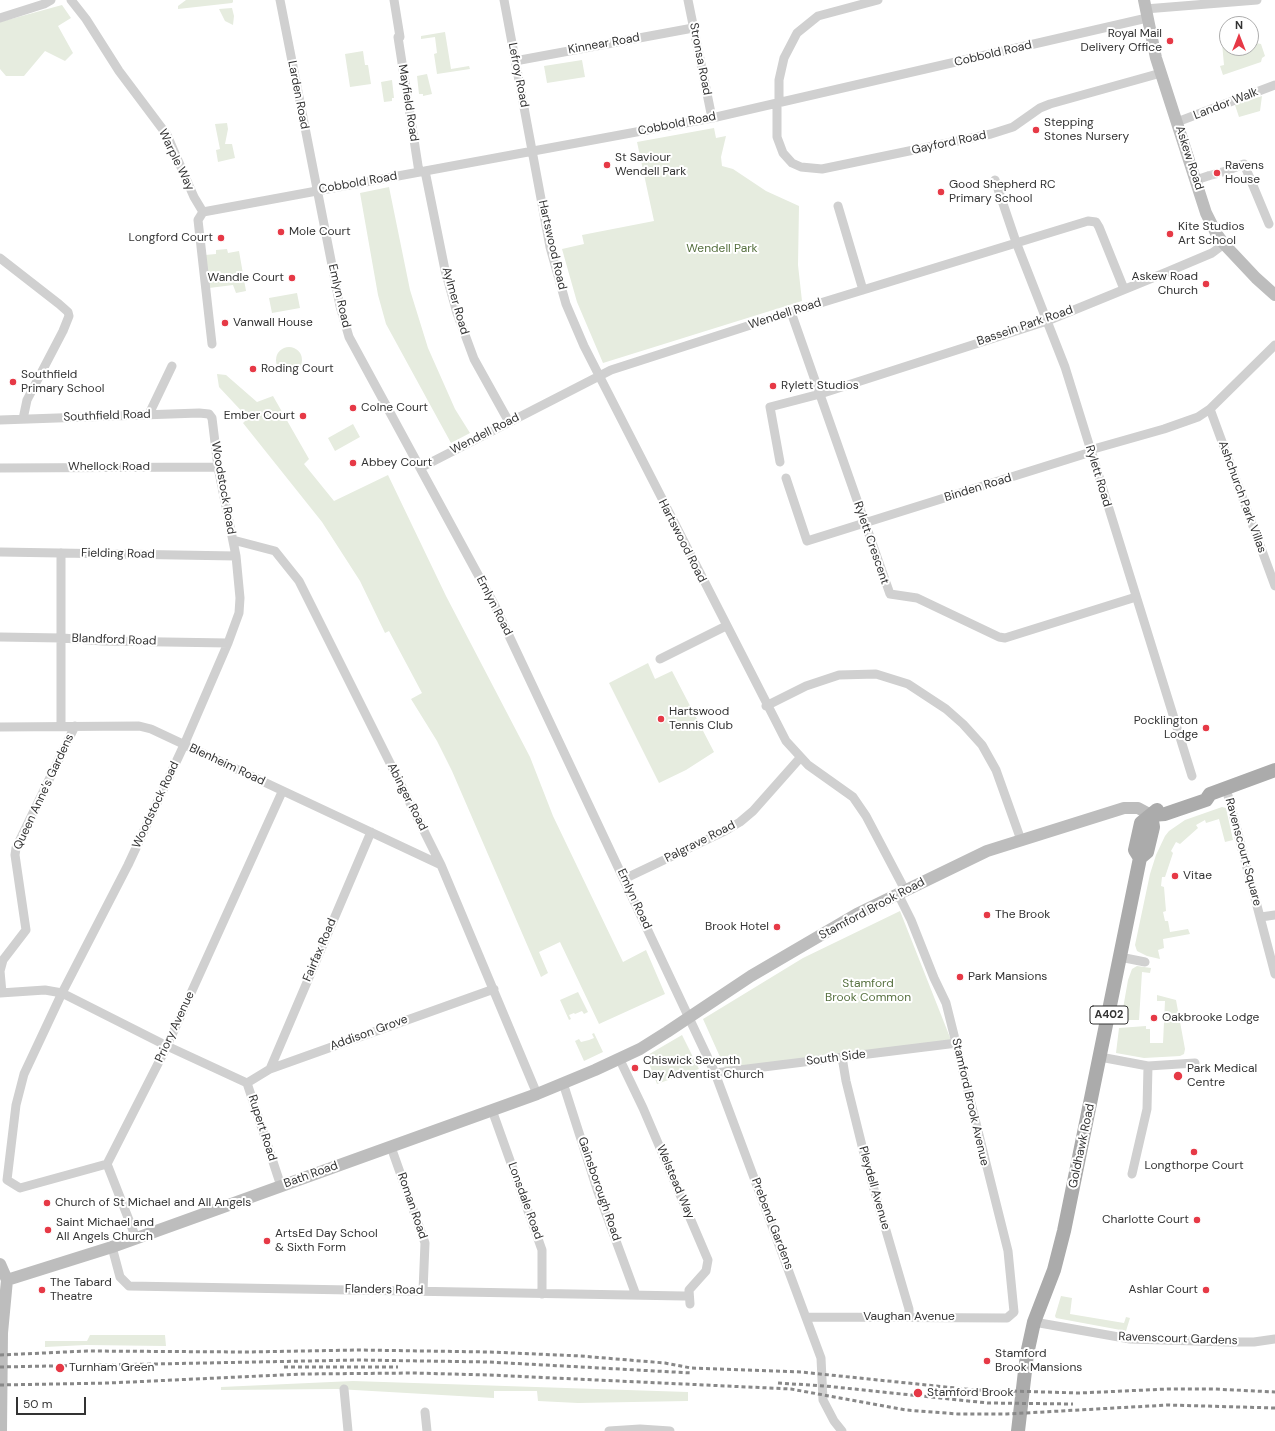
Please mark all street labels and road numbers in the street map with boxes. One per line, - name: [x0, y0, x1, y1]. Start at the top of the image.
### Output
- street label: Stronsa Road: [686, 22, 714, 96]
- street label: Kinnear Road: [567, 31, 641, 57]
- street label: Cobbold Road: [953, 38, 1033, 70]
- street label: Lefroy Road: [505, 41, 531, 109]
- street label: Larden Road: [284, 60, 312, 130]
- street label: Mayfield Road: [395, 63, 421, 143]
- street label: Landor Walk: [1192, 85, 1260, 123]
- street label: Cobbold Road: [637, 109, 717, 139]
- street label: Askew Road: [1172, 124, 1206, 192]
- street label: Warple Way: [155, 127, 197, 193]
- street label: Gayford Road: [910, 128, 988, 158]
- street label: Cobbold Road: [318, 169, 398, 197]
- street label: Hartswood Road: [535, 199, 569, 291]
- street label: Emlyn Road: [325, 263, 353, 329]
- street label: Aylmer Road: [438, 266, 472, 336]
- street label: Wendell Road: [747, 295, 823, 333]
- street label: Bassein Park Road: [975, 303, 1075, 349]
- street label: Southfield Road: [63, 407, 151, 425]
- street label: Wendell Road: [448, 410, 522, 458]
- street label: Ashchurch Park Villas: [1215, 439, 1269, 555]
- street label: Woodstock Road: [208, 440, 238, 536]
- street label: Rylett Road: [1082, 443, 1114, 509]
- street label: Whellock Road: [68, 460, 150, 474]
- street label: Binden Road: [943, 471, 1013, 505]
- street label: Hartswood Road: [655, 497, 709, 585]
- street label: Rylett Crescent: [850, 500, 892, 586]
- street label: Fielding Road: [81, 546, 155, 562]
- street label: Emlyn Road: [473, 574, 515, 638]
- street label: Blandford Road: [71, 631, 157, 649]
- street label: Queen Anne's Gardens: [11, 732, 77, 852]
- street label: Blenheim Road: [187, 741, 267, 789]
- street label: Woodstock Road: [130, 759, 182, 851]
- street label: Abinger Road: [384, 761, 430, 833]
- street label: Ravenscourt Square: [1222, 796, 1264, 908]
- street label: Palgrave Road: [662, 818, 738, 866]
- street label: Emlyn Road: [614, 867, 654, 931]
- street label: Stamford Brook Road: [817, 875, 927, 943]
- street label: Fairfax Road: [300, 916, 340, 984]
- street label: Priory Avenue: [152, 989, 198, 1065]
- road number: A402: [1090, 1006, 1128, 1024]
- street label: Addison Grove: [328, 1012, 410, 1054]
- street label: Stamford Brook Avenue: [948, 1037, 992, 1167]
- street label: South Side: [805, 1047, 867, 1069]
- street label: Rupert Road: [245, 1093, 279, 1163]
- street label: Goldhawk Road: [1066, 1102, 1098, 1190]
- street label: Gainsborough Road: [574, 1135, 624, 1243]
- street label: Welstead Way: [653, 1143, 697, 1221]
- street label: Pleydell Avenue: [855, 1145, 893, 1231]
- street label: Bath Road: [282, 1159, 340, 1191]
- street label: Lonsdale Road: [504, 1161, 546, 1241]
- street label: Roman Road: [394, 1171, 430, 1241]
- street label: Prebend Gardens: [748, 1176, 796, 1272]
- street label: Flanders Road: [345, 1282, 423, 1298]
- street label: Vaughan Avenue: [863, 1310, 955, 1324]
- street label: Ravenscourt Gardens: [1118, 1330, 1238, 1348]

